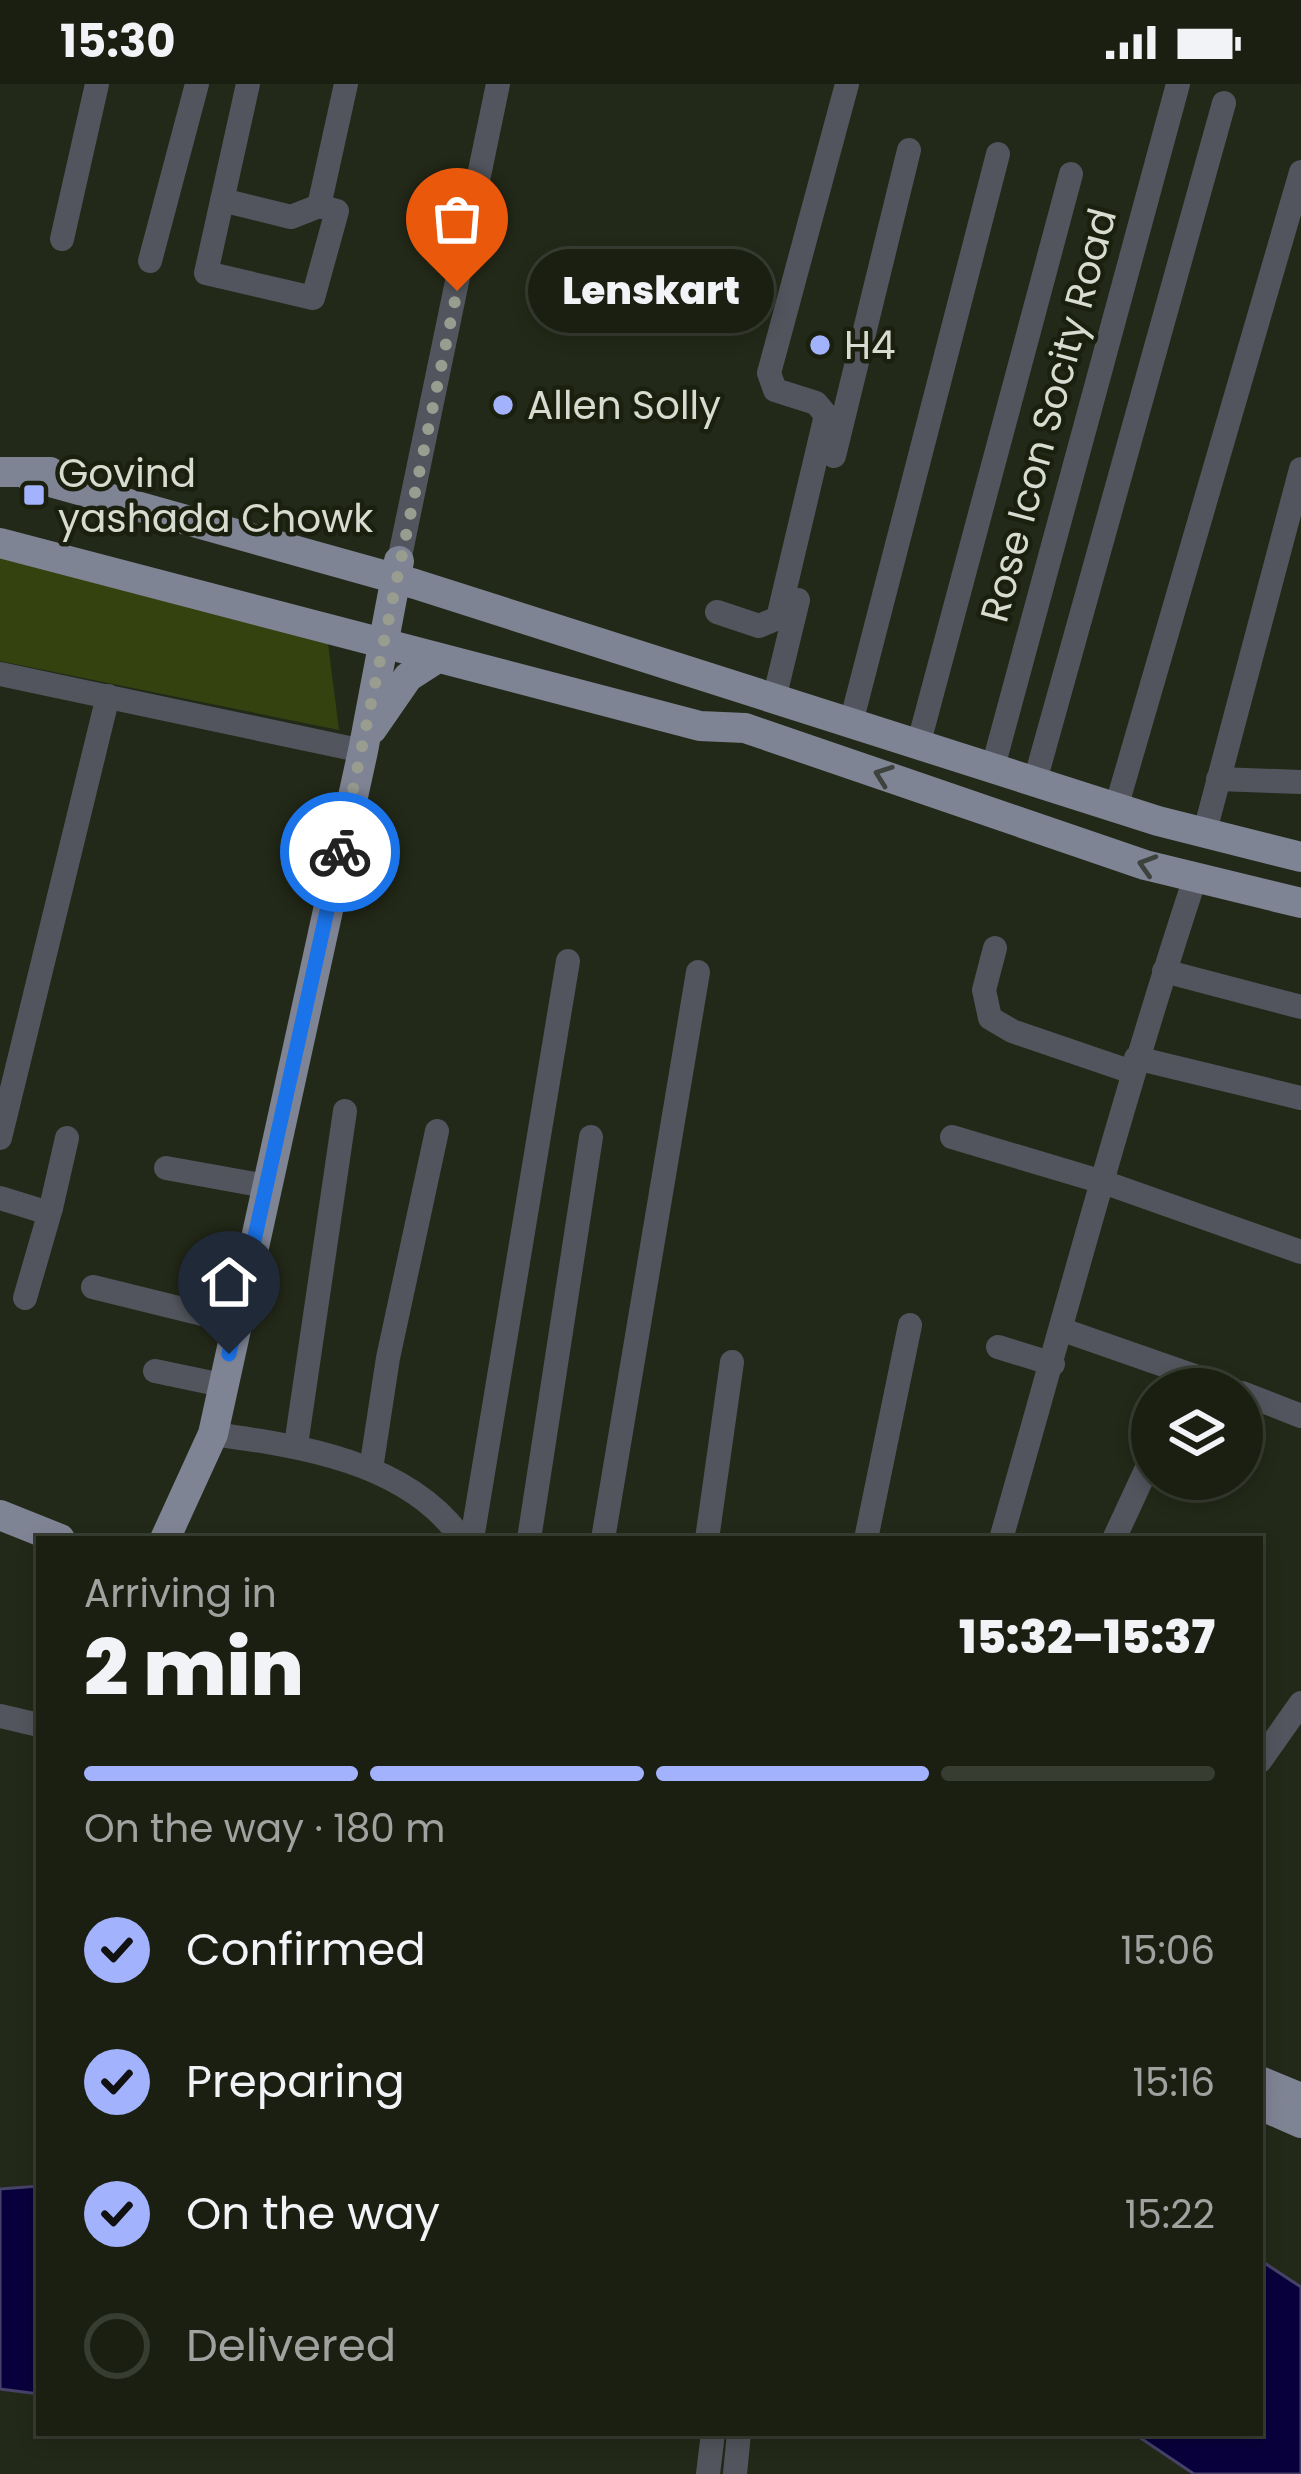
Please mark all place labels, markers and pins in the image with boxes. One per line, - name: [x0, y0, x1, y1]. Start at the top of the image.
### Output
- pin: [406, 168, 508, 291]
- callout: Lenskart: [529, 249, 775, 333]
- place label: H4: [844, 318, 896, 373]
- marker: H4: [807, 332, 833, 358]
- place label: Allen Solly: [527, 378, 721, 433]
- marker: Allen Solly: [490, 392, 516, 418]
- place label: Govind yashada Chowk: [58, 446, 373, 546]
- marker: Govind yashada Chowk: [21, 482, 47, 508]
- pin: [178, 1231, 280, 1354]

